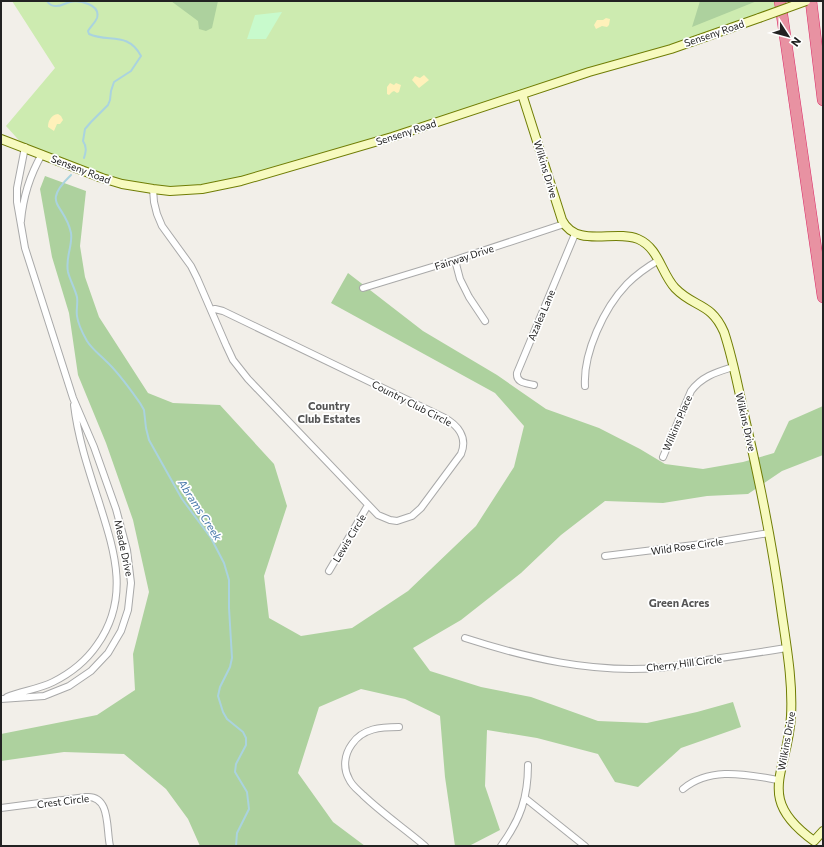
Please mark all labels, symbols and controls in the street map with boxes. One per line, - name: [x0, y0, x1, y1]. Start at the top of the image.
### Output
- north arrow: [768, 16, 808, 56]
- street label: Senseny Road: [682, 17, 746, 49]
- text: N: [789, 35, 804, 49]
- street label: Senseny Road: [374, 117, 438, 147]
- street label: Wilkins Drive: [532, 139, 560, 199]
- street label: Senseny Road: [50, 152, 113, 186]
- street label: Fairway Drive: [433, 242, 495, 272]
- street label: Azalea Lane: [525, 288, 557, 342]
- street label: Country Club Circle: [370, 378, 454, 428]
- street label: Wilkins Drive: [733, 392, 759, 452]
- street label: Wilkins Place: [660, 393, 694, 453]
- district label: Country Club Estates: [298, 399, 360, 425]
- water label: Abrams Creek: [175, 476, 226, 544]
- street label: Lewis Circle: [330, 512, 368, 564]
- street label: Meade Drive: [112, 519, 136, 577]
- street label: Wild Rose Circle: [650, 535, 724, 557]
- district label: Green Acres: [649, 596, 709, 609]
- street label: Cherry Hill Circle: [646, 652, 722, 674]
- street label: Wilkins Drive: [775, 711, 797, 771]
- street label: Crest Circle: [36, 792, 90, 810]

